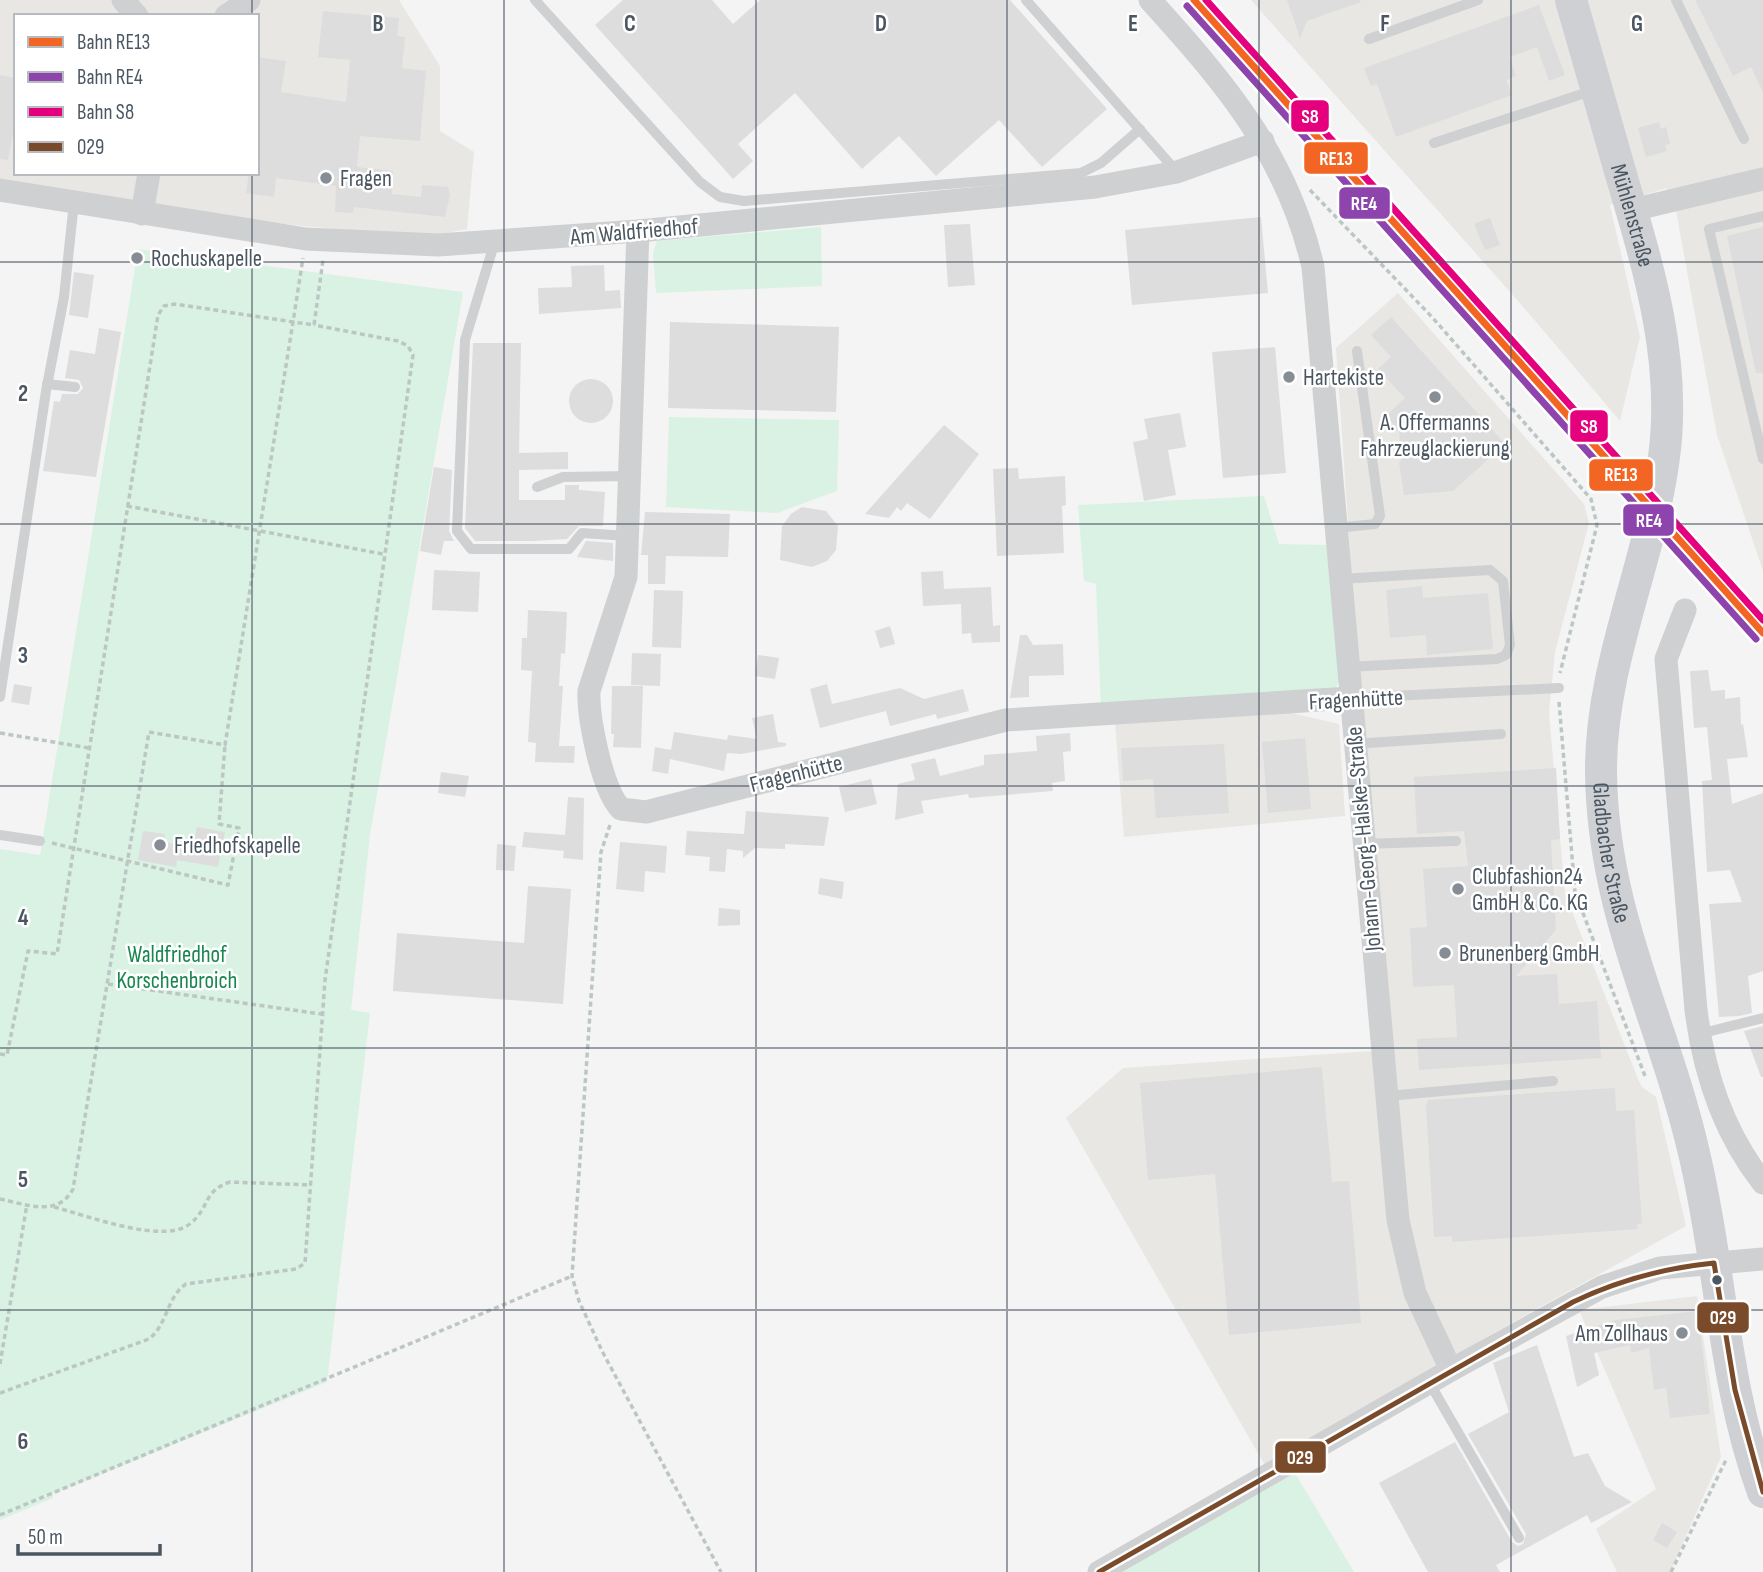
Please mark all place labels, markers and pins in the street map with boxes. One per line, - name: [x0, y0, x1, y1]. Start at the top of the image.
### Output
- place label: Fragen: [340, 165, 392, 193]
- marker: Fragen: [318, 170, 334, 186]
- place label: Rochuskapelle: [151, 245, 262, 273]
- marker: Rochuskapelle: [129, 250, 145, 266]
- place label: Hartekiste: [1303, 364, 1384, 392]
- marker: Hartekiste: [1281, 369, 1297, 385]
- marker: A. Offermanns Fahrzeuglackierung: [1427, 389, 1443, 405]
- place label: A. Offermanns Fahrzeuglackierung: [1360, 409, 1510, 463]
- place label: Friedhofskapelle: [174, 832, 301, 860]
- marker: Friedhofskapelle: [152, 837, 168, 853]
- place label: Clubfashion24 GmbH & Co. KG: [1472, 863, 1588, 917]
- marker: Clubfashion24 GmbH & Co. KG: [1450, 881, 1466, 897]
- place label: Brunenberg GmbH: [1459, 940, 1600, 968]
- marker: Brunenberg GmbH: [1437, 945, 1453, 961]
- unlabelled marker: [1710, 1273, 1724, 1287]
- place label: Am Zollhaus: [1575, 1320, 1668, 1348]
- marker: Am Zollhaus: [1674, 1325, 1690, 1341]

